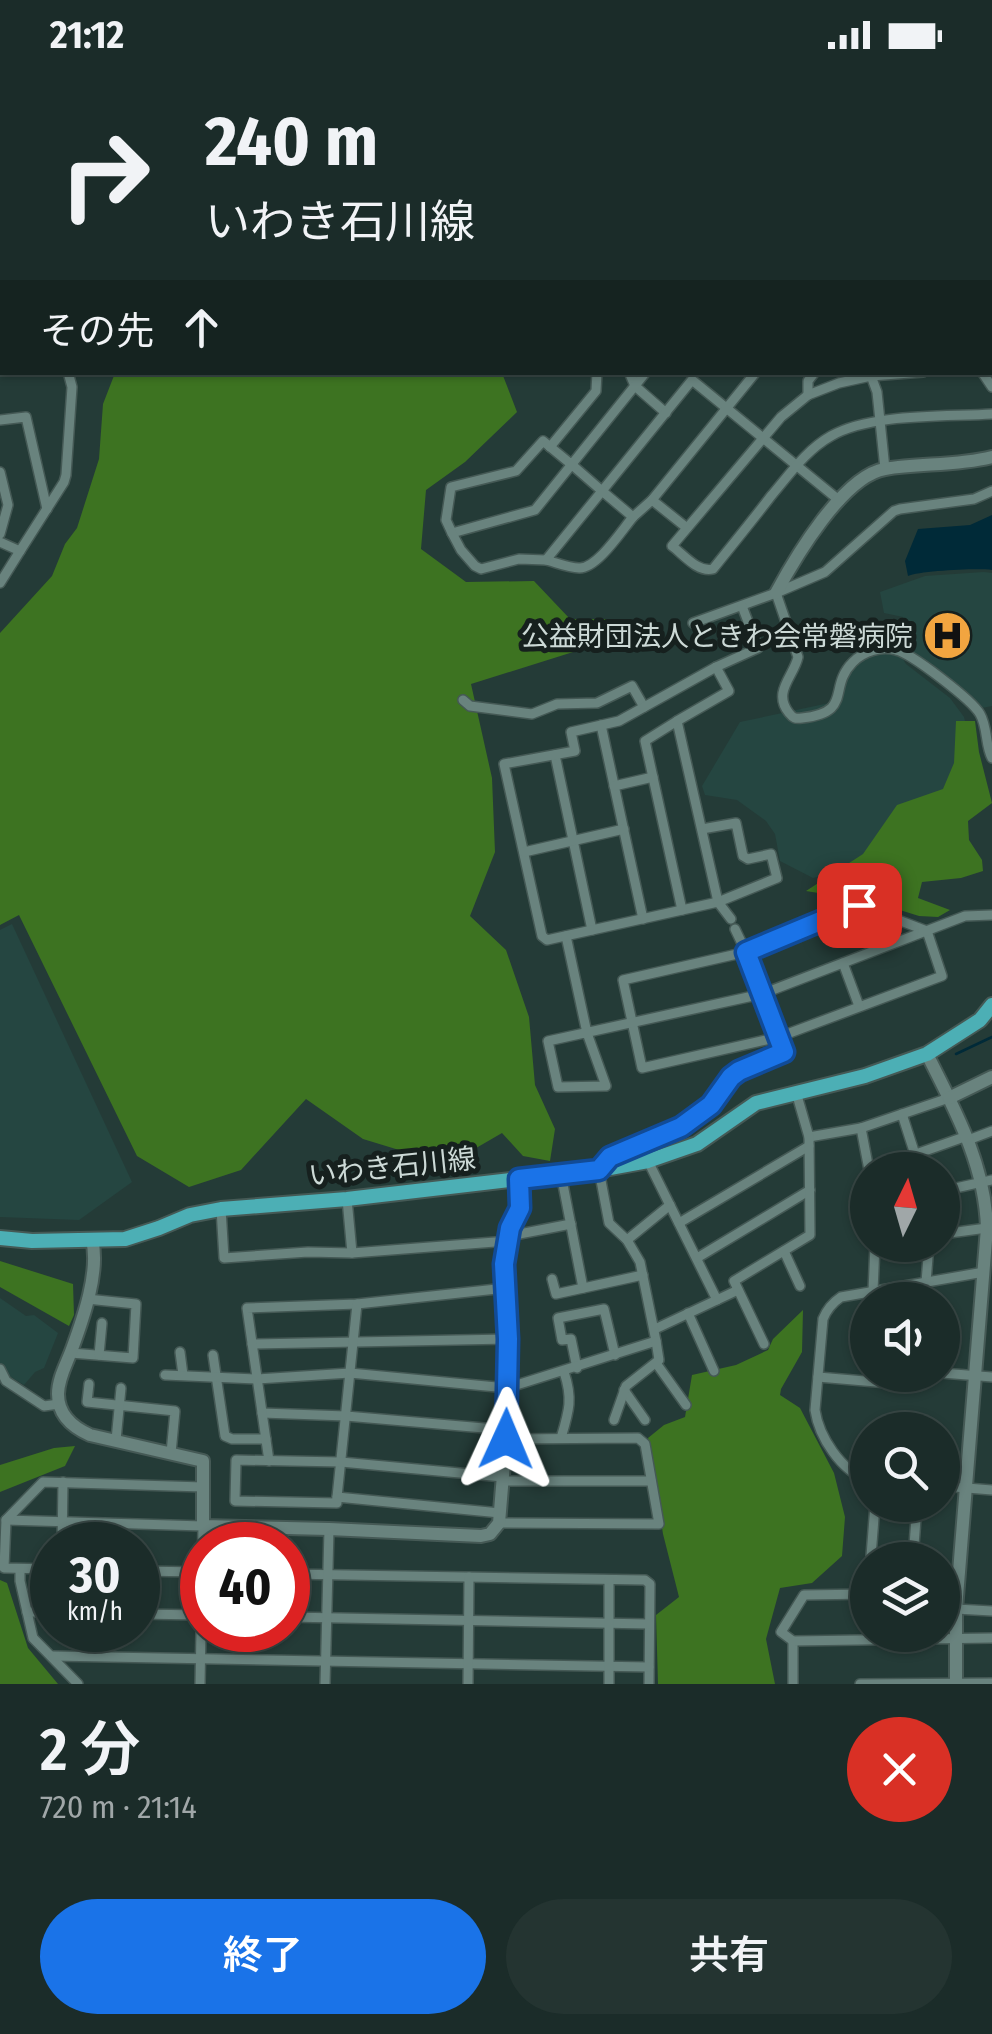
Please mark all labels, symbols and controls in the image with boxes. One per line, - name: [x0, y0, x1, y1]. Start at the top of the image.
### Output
- text: 21:12: [50, 12, 124, 58]
- text: 240 m: [205, 100, 378, 184]
- icon: right: [40, 110, 170, 240]
- text: いわき石川線: [205, 195, 475, 249]
- icon: ahead: [174, 300, 229, 355]
- text: その先: [40, 308, 154, 354]
- hospital icon: 公益財団法人ときわ会常磐病院: [922, 610, 974, 662]
- place label: 公益財団法人ときわ会常磐病院: [521, 620, 913, 653]
- pin: [817, 863, 902, 948]
- icon: arrive: [832, 878, 887, 933]
- street label: いわき石川線: [307, 1142, 477, 1192]
- north arrow: [850, 1152, 960, 1262]
- map controls: [850, 1152, 960, 1652]
- button: sound: [850, 1282, 960, 1392]
- position arrow: [454, 1387, 558, 1491]
- button: search: [850, 1412, 960, 1522]
- speed limit sign: 40: [180, 1522, 310, 1652]
- button: layers: [850, 1542, 960, 1652]
- text: 30: [70, 1545, 120, 1605]
- text: km/h: [67, 1597, 123, 1627]
- text: 2 分: [40, 1714, 140, 1786]
- button: close: [847, 1717, 952, 1822]
- text: 720 m · 21:14: [40, 1788, 197, 1826]
- button: 終了: [40, 1899, 486, 2014]
- button: 共有: [506, 1899, 952, 2014]

